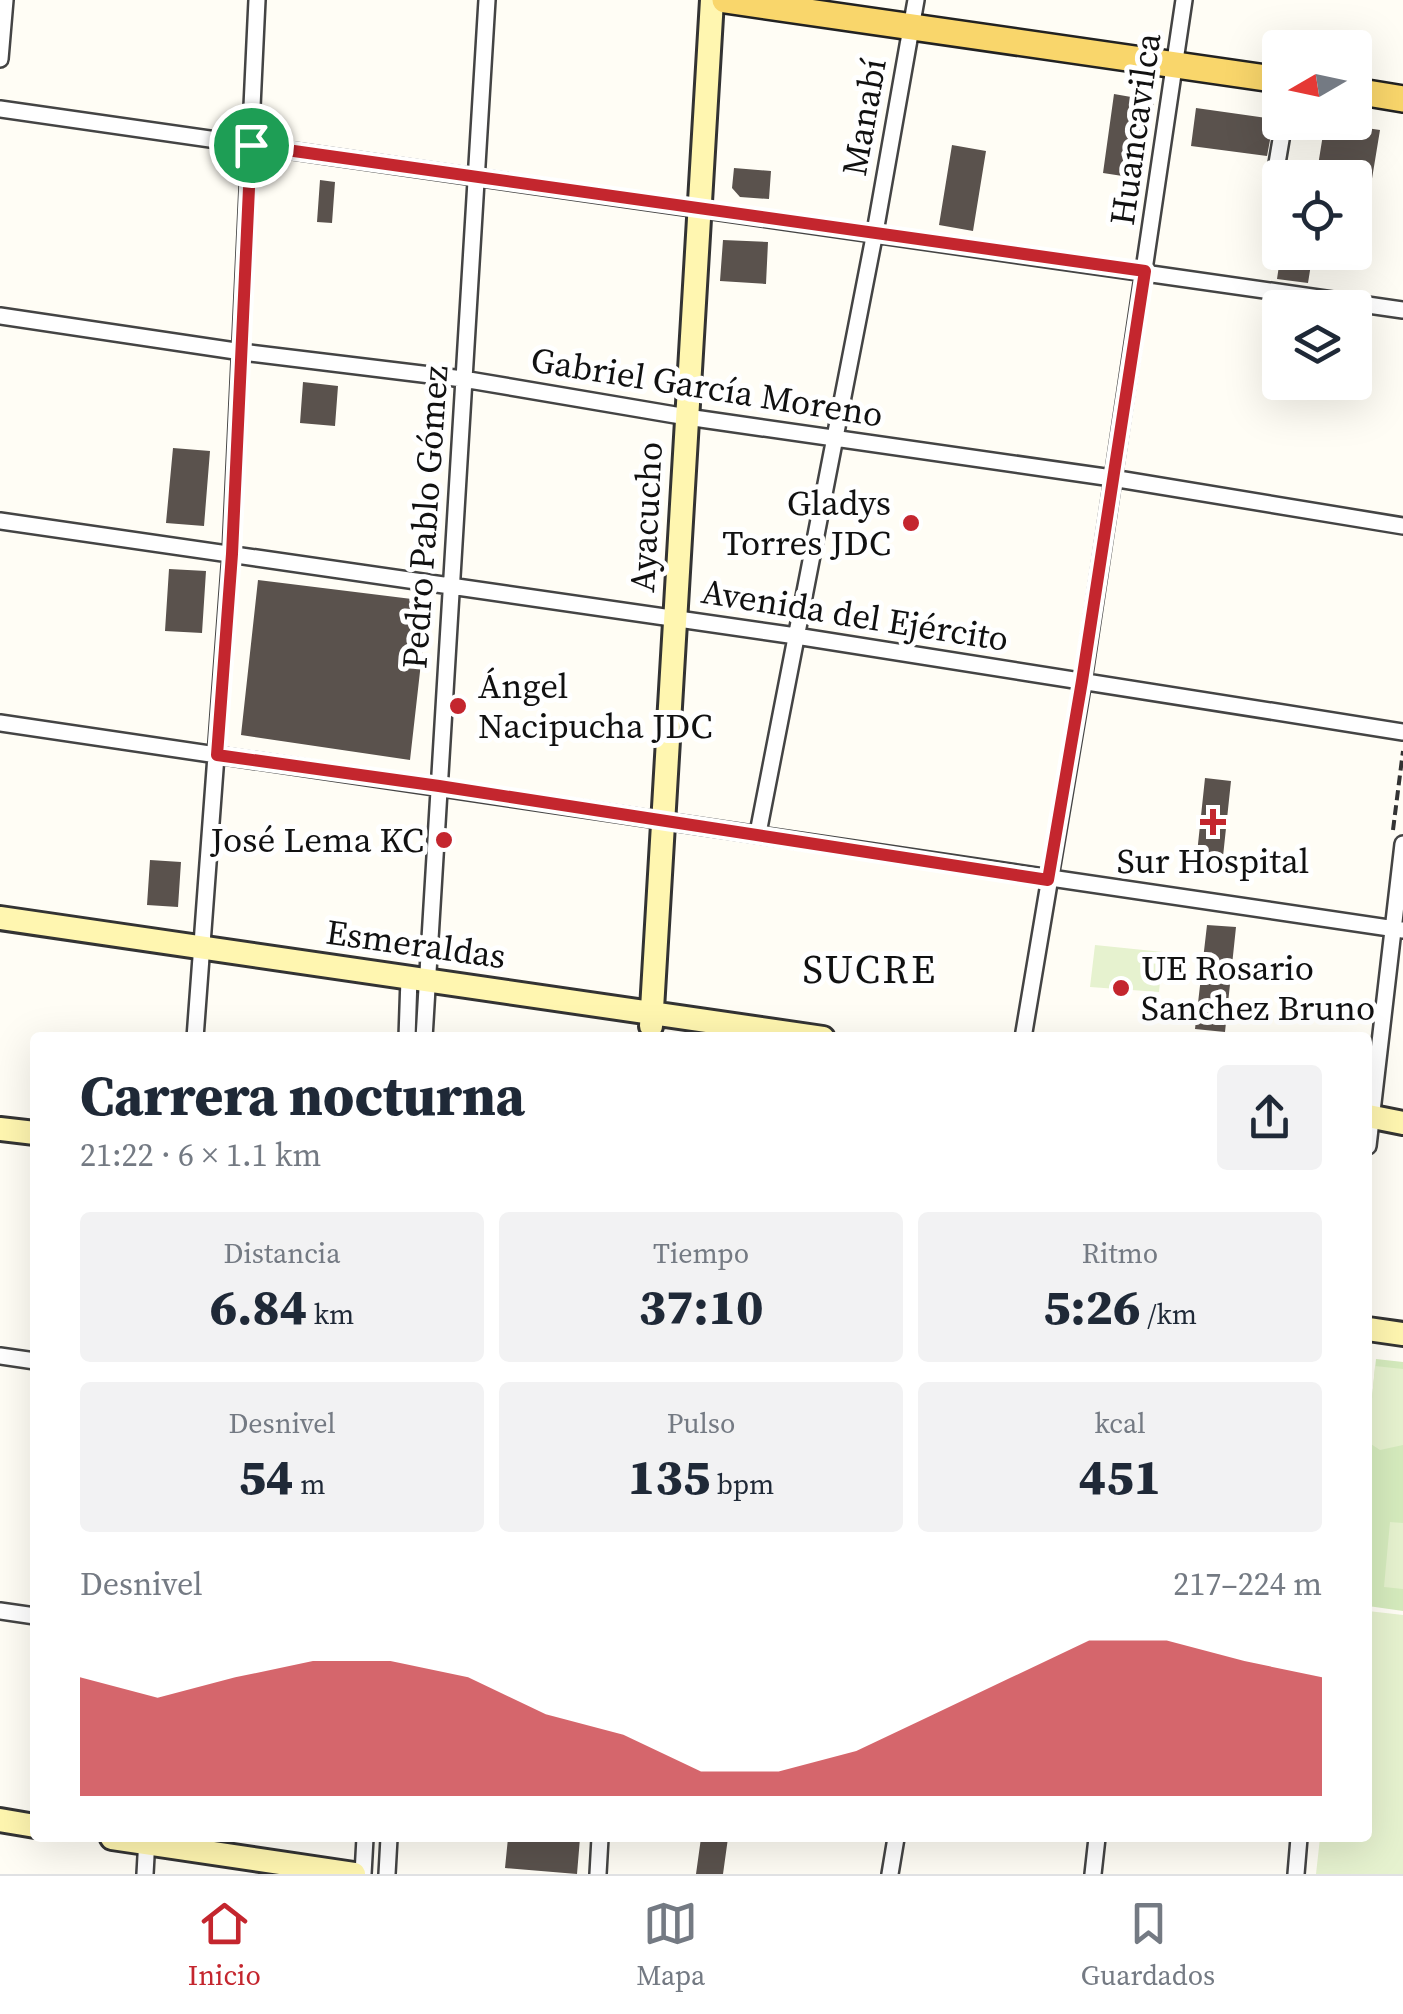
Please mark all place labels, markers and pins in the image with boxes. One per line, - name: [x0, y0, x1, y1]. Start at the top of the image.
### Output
- pin: [209, 103, 294, 188]
- place label: Gladys Torres JDC: [722, 479, 891, 567]
- marker: Gladys Torres JDC: [900, 512, 922, 534]
- place label: Ángel Nacipucha JDC: [478, 662, 712, 750]
- marker: Ángel Nacipucha JDC: [447, 695, 469, 717]
- marker: Sur Hospital: [1200, 809, 1226, 835]
- place label: José Lema KC: [210, 816, 424, 864]
- marker: José Lema KC: [433, 829, 455, 851]
- place label: Sur Hospital: [1117, 837, 1309, 885]
- place label: UE Rosario Sanchez Bruno: [1141, 944, 1375, 1032]
- marker: UE Rosario Sanchez Bruno: [1110, 977, 1132, 999]

